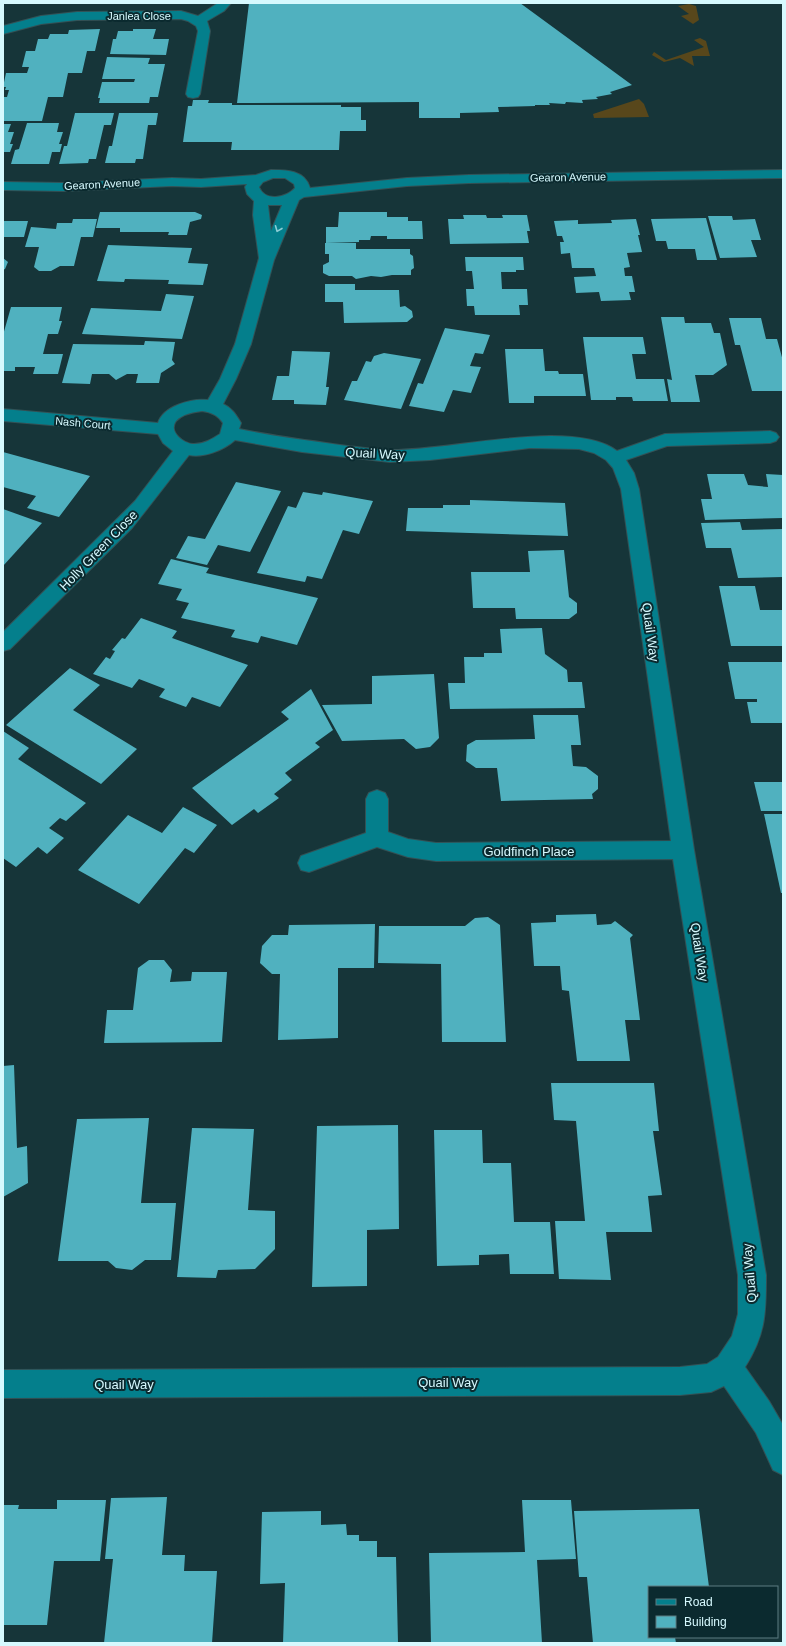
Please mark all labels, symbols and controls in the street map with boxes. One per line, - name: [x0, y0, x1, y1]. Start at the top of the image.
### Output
- street label: Janlea Close: [107, 10, 171, 22]
- street label: Gearon Avenue: [530, 170, 606, 184]
- street label: Gearon Avenue: [64, 176, 140, 192]
- one-way arrow: [275, 225, 283, 232]
- street label: Nash Court: [55, 415, 111, 431]
- street label: Quail Way: [345, 444, 406, 463]
- street label: Holly Green Close: [56, 507, 140, 594]
- street label: Quail Way: [639, 602, 662, 663]
- street label: Goldfinch Place: [483, 844, 575, 859]
- street label: Quail Way: [687, 922, 712, 983]
- street label: Quail Way: [739, 1242, 760, 1303]
- street label: Quail Way: [418, 1375, 478, 1390]
- street label: Quail Way: [94, 1377, 154, 1392]
- legend: [648, 1586, 778, 1638]
- text: Road: [684, 1595, 713, 1609]
- text: Building: [684, 1615, 727, 1629]

